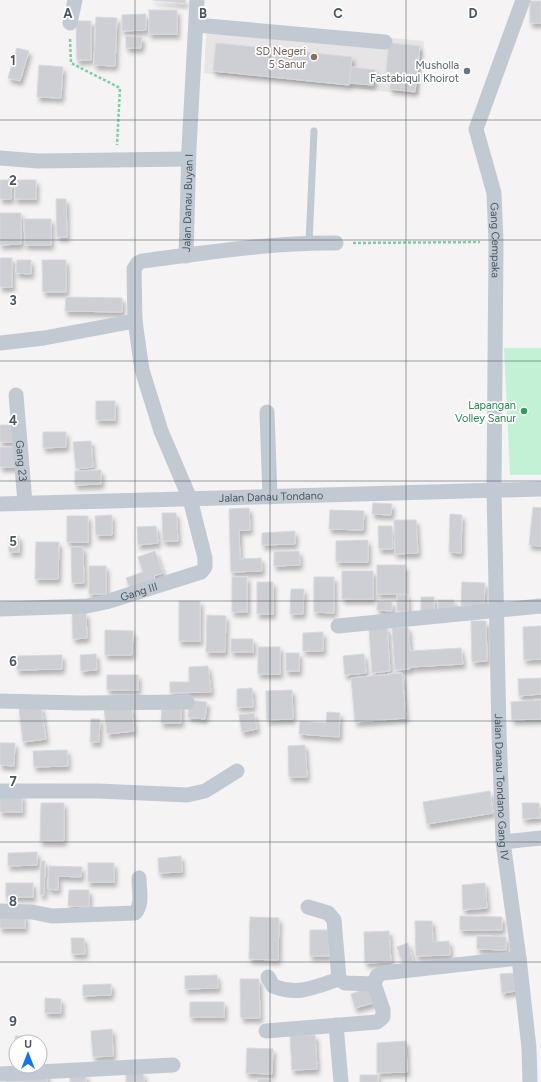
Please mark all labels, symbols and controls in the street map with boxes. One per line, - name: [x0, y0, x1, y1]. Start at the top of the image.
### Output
- text: A: [63, 6, 73, 21]
- text: B: [199, 6, 207, 21]
- text: C: [333, 6, 343, 21]
- text: D: [468, 6, 478, 21]
- place label: SD Negeri 5 Sanur: [256, 45, 306, 71]
- marker: SD Negeri 5 Sanur: [309, 52, 319, 62]
- text: 1: [10, 53, 16, 68]
- place label: Musholla Fastabiqul Khoirot: [370, 59, 459, 85]
- marker: Musholla Fastabiqul Khoirot: [462, 66, 472, 76]
- street label: Jalan Danau Buyan I: [180, 154, 196, 252]
- text: 2: [9, 173, 17, 188]
- street label: Gang Cempaka: [487, 202, 502, 278]
- text: 3: [9, 293, 17, 308]
- place label: Lapangan Volley Sanur: [455, 399, 516, 425]
- marker: Lapangan Volley Sanur: [519, 406, 529, 416]
- text: 4: [9, 413, 17, 428]
- street label: Gang 23: [13, 440, 29, 482]
- street label: Jalan Danau Tondano: [218, 489, 323, 505]
- text: 5: [9, 534, 17, 549]
- street label: Gang III: [119, 580, 159, 604]
- text: 6: [9, 654, 17, 669]
- street label: Jalan Danau Tondano Gang IV: [492, 713, 512, 862]
- text: 7: [9, 774, 17, 789]
- text: 8: [9, 894, 17, 909]
- text: 9: [9, 1014, 17, 1029]
- north arrow: [8, 1034, 48, 1074]
- text: U: [24, 1038, 32, 1051]

